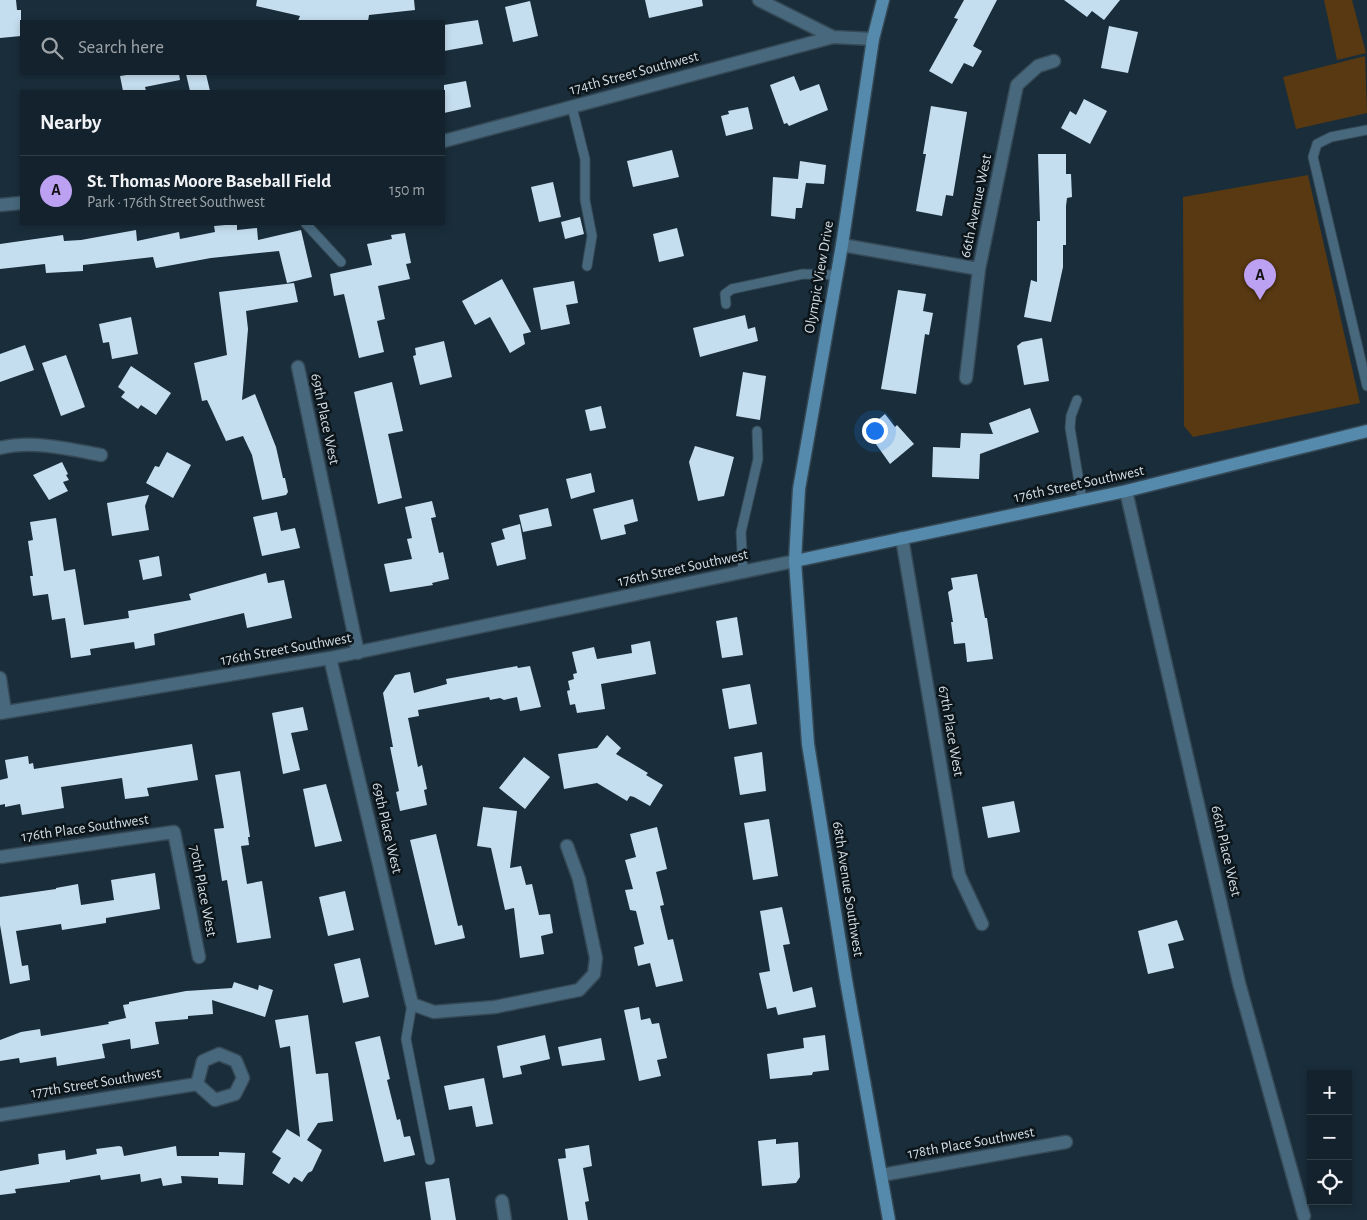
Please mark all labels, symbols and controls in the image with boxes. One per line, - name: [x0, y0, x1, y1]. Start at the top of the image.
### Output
- search box: [20, 20, 445, 75]
- icon: search: [38, 34, 66, 62]
- text: Search here: [78, 38, 164, 57]
- street label: 174th Street Southwest: [568, 49, 700, 97]
- text: Nearby: [40, 112, 101, 133]
- street label: 66th Avenue West: [958, 153, 994, 259]
- text: St. Thomas Moore Baseball Field: [87, 172, 331, 191]
- text: A: [51, 182, 61, 198]
- text: 150 m: [389, 182, 425, 198]
- text: Park · 176th Street Southwest: [87, 194, 265, 210]
- street label: Olympic View Drive: [802, 220, 836, 334]
- pin: A: [1244, 259, 1276, 300]
- street label: 69th Place West: [308, 372, 342, 466]
- your location: [862, 418, 888, 444]
- street label: 176th Street Southwest: [1013, 463, 1146, 505]
- street label: 176th Street Southwest: [617, 547, 750, 589]
- street label: 176th Street Southwest: [219, 630, 353, 668]
- street label: 67th Place West: [936, 684, 966, 778]
- street label: 69th Place West: [369, 781, 405, 875]
- street label: 66th Place West: [1208, 804, 1244, 898]
- street label: 176th Place Southwest: [20, 812, 150, 844]
- street label: 68th Avenue Southwest: [830, 820, 866, 958]
- street label: 70th Place West: [187, 844, 219, 938]
- street label: 177th Street Southwest: [30, 1065, 162, 1101]
- map controls: [1307, 1070, 1352, 1205]
- button: +: [1307, 1070, 1352, 1115]
- button: −: [1307, 1115, 1352, 1160]
- street label: 178th Place Southwest: [906, 1124, 1036, 1162]
- button: locate: [1307, 1160, 1352, 1205]

